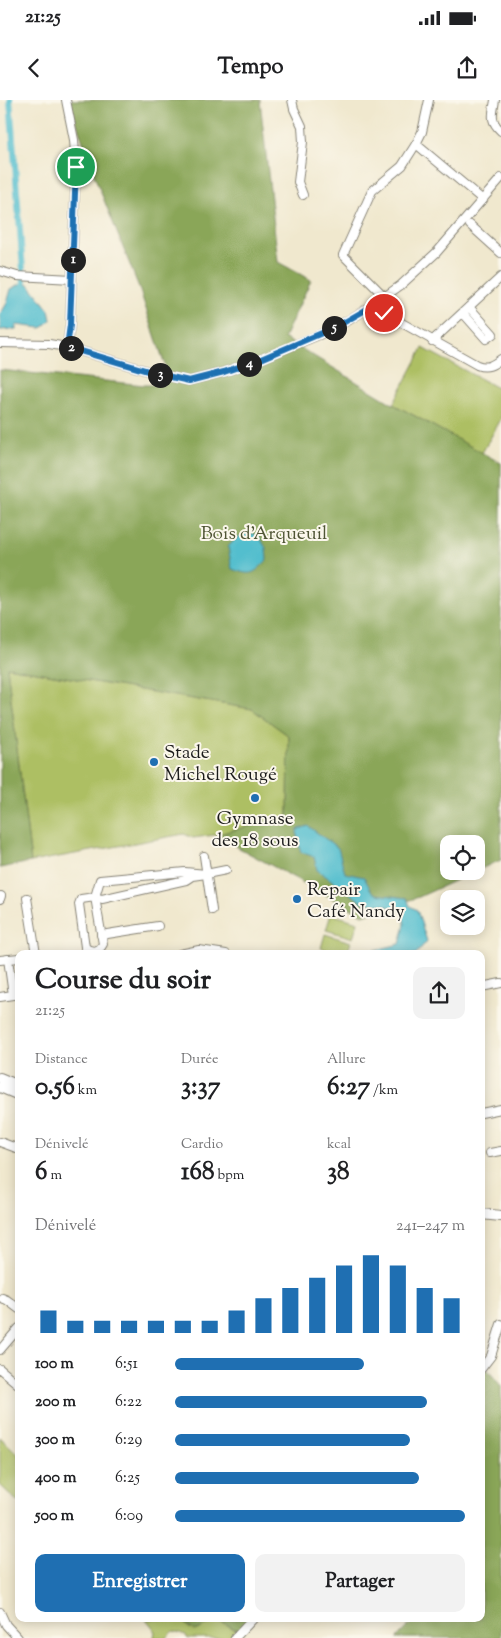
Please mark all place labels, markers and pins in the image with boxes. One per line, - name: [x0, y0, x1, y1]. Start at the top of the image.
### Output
- pin: [55, 146, 97, 188]
- pin: 1: [60, 248, 86, 272]
- pin: [363, 292, 405, 334]
- pin: 5: [322, 316, 346, 340]
- pin: 2: [58, 336, 84, 360]
- pin: 4: [236, 352, 262, 376]
- pin: 3: [148, 362, 172, 388]
- place label: Stade Michel Rougé: [164, 740, 277, 789]
- marker: Stade Michel Rougé: [148, 756, 160, 768]
- marker: Gymnase des 18 sous: [249, 792, 261, 804]
- place label: Gymnase des 18 sous: [211, 806, 299, 855]
- place label: Repair Café Nandy: [307, 877, 405, 926]
- marker: Repair Café Nandy: [291, 893, 303, 905]

